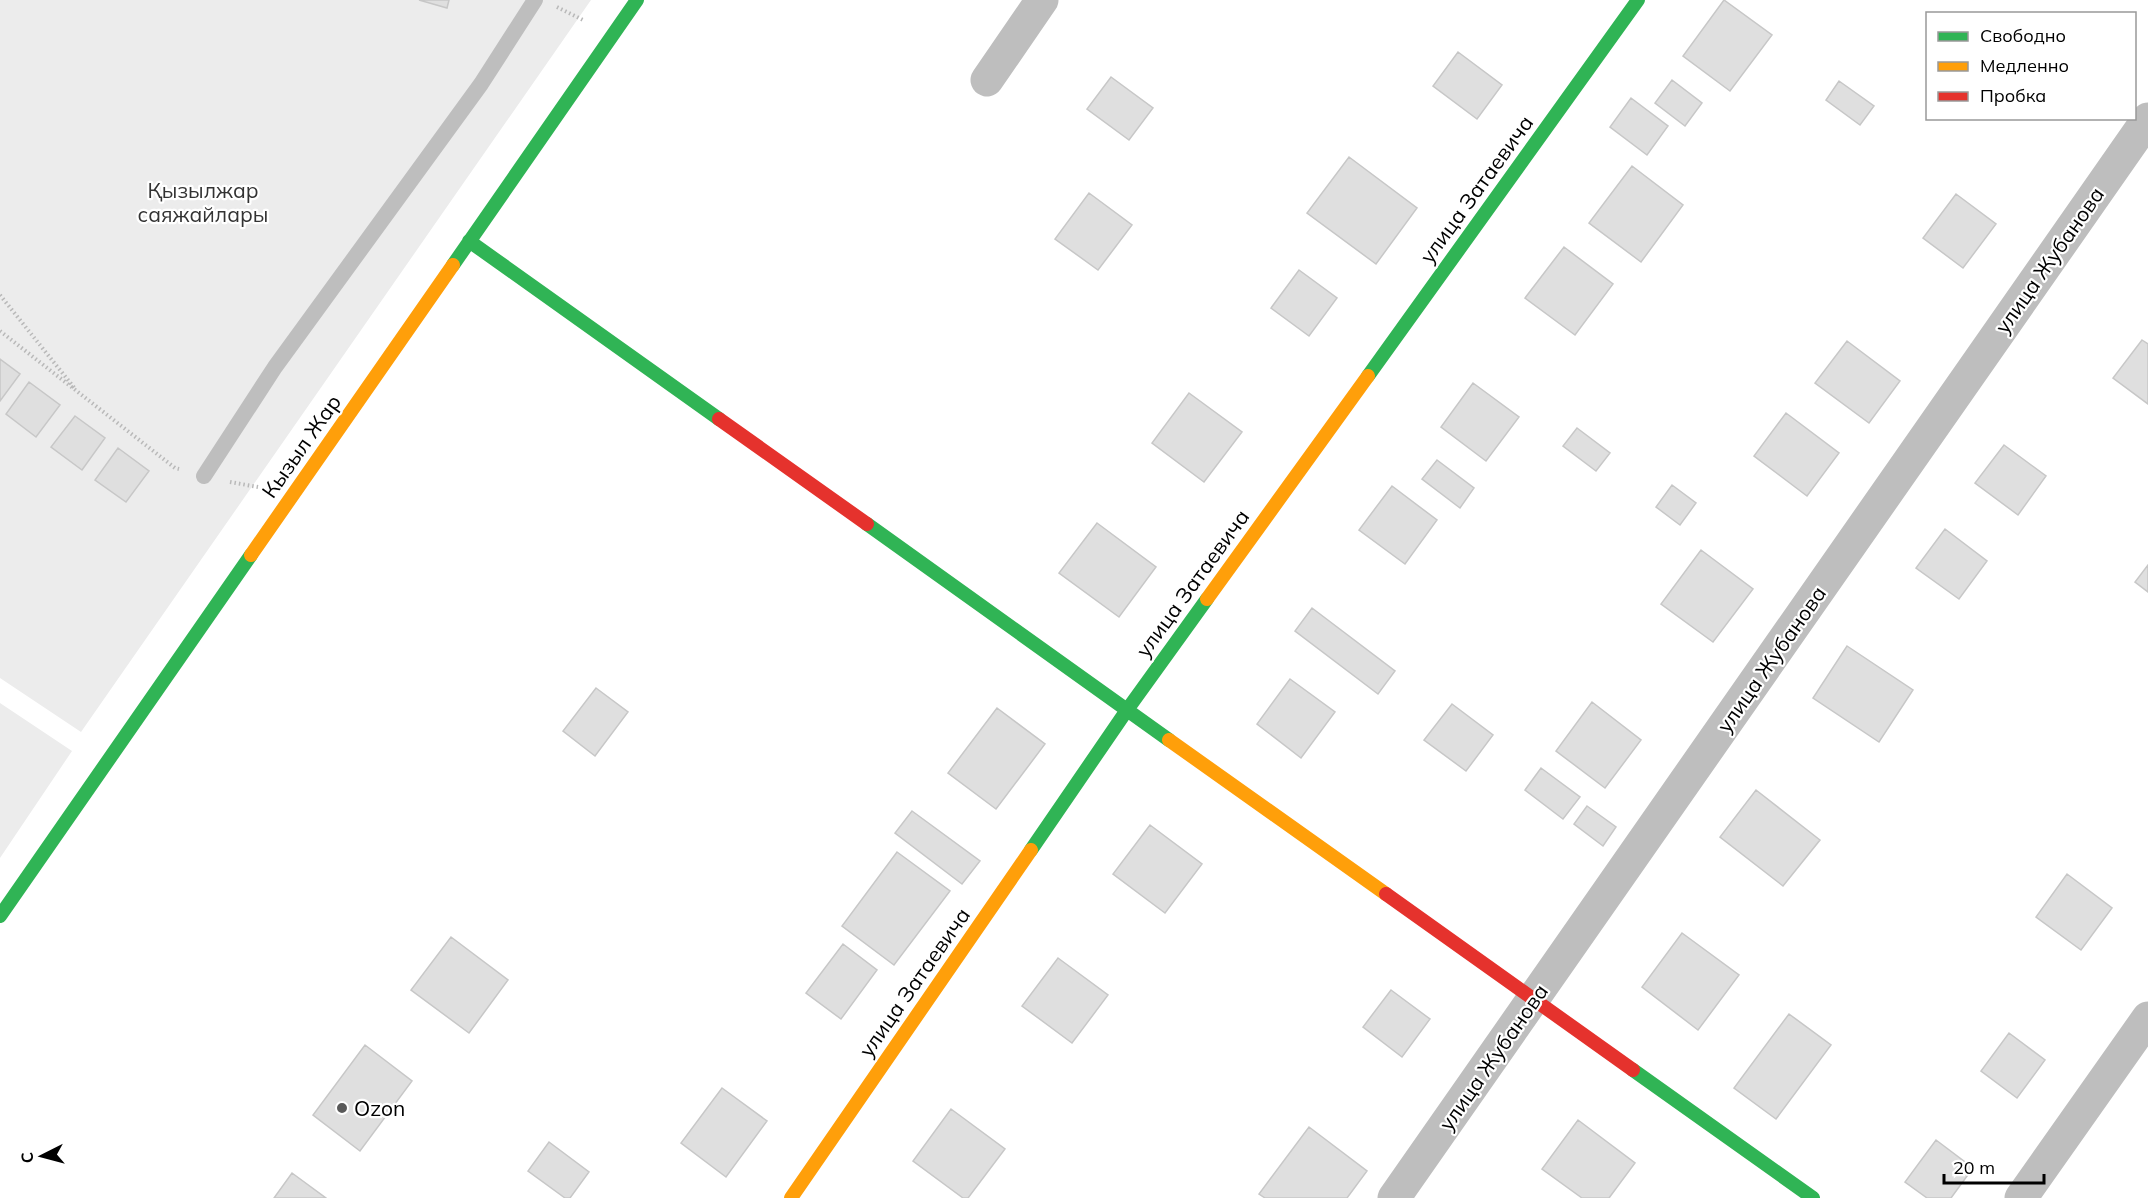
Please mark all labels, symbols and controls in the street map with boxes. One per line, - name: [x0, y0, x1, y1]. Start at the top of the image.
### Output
- legend: [1926, 12, 2136, 120]
- text: Свободно: [1980, 24, 2066, 47]
- text: Медленно: [1980, 54, 2069, 77]
- text: Пробка: [1980, 84, 2046, 107]
- street label: улица Затаевича: [1414, 110, 1538, 268]
- park label: Қызылжар саяжайлары: [138, 177, 268, 227]
- street label: улица Жубанова: [1989, 182, 2109, 338]
- street label: Кызыл Жар: [256, 389, 346, 503]
- street label: улица Затаевича: [1130, 504, 1254, 662]
- street label: улица Жубанова: [1711, 581, 1831, 737]
- street label: улица Затаевича: [853, 902, 975, 1062]
- street label: улица Жубанова: [1433, 979, 1553, 1135]
- place label: Ozon: [354, 1095, 405, 1121]
- marker: Ozon: [335, 1101, 349, 1115]
- north arrow: [12, 1126, 72, 1186]
- scale bar: [1944, 1147, 2044, 1185]
- text: С: [17, 1151, 38, 1164]
- text: 20 m: [1953, 1156, 1995, 1179]

